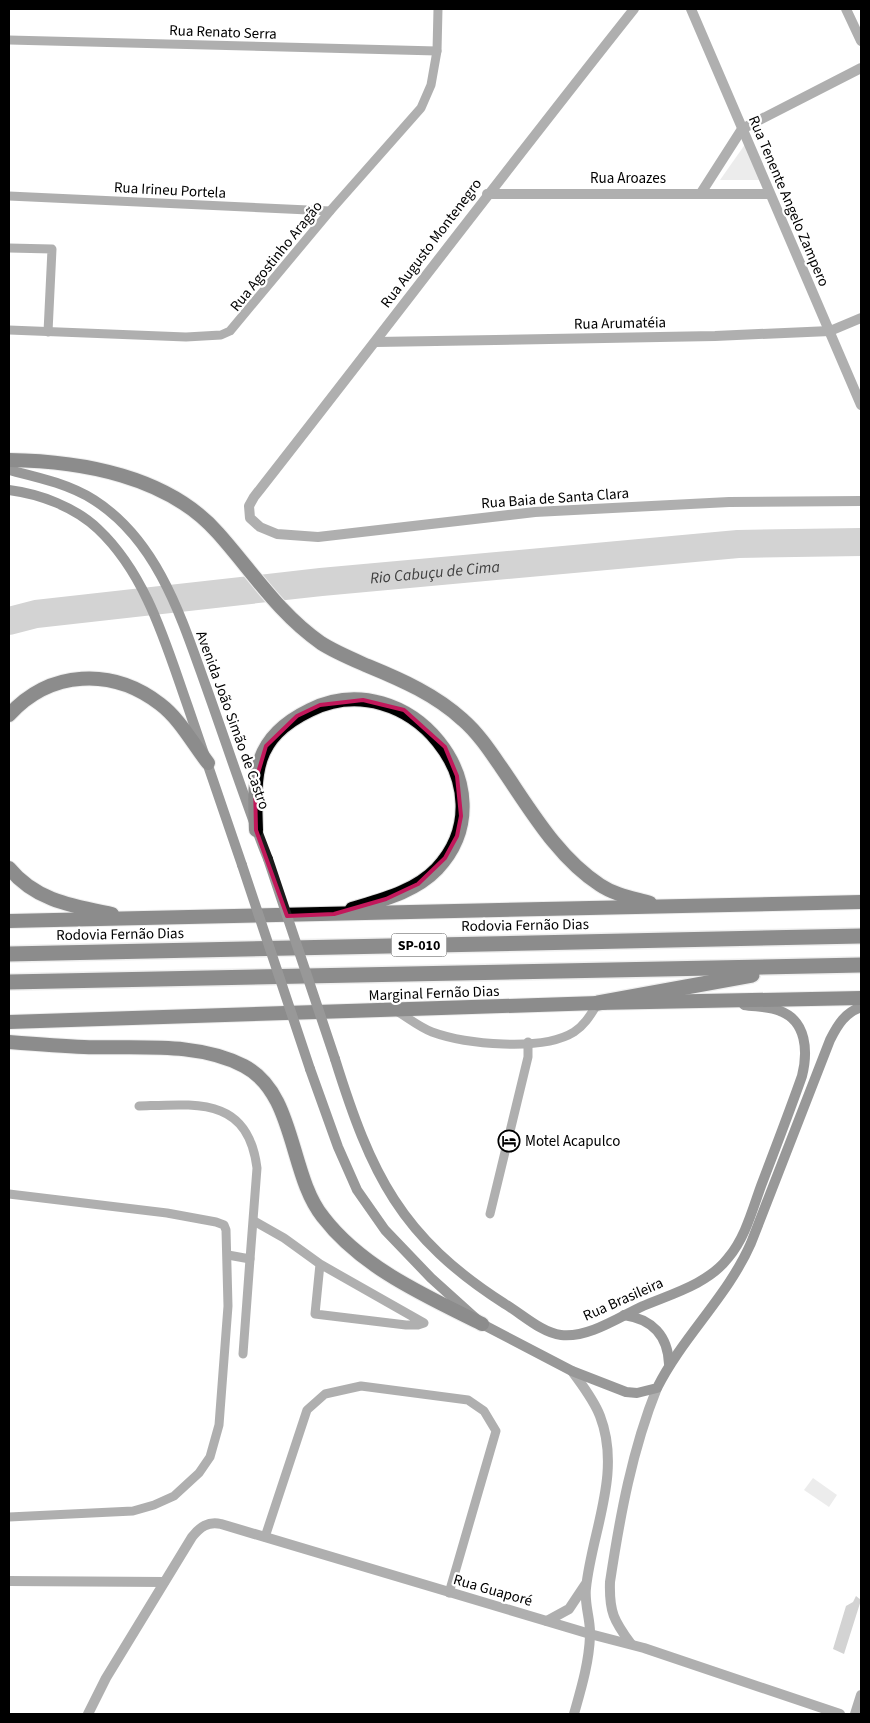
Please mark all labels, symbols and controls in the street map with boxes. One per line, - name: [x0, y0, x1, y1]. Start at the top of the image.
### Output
- street label: Rua Renato Serra: [169, 20, 277, 45]
- street label: Rua Tenente Angelo Zampero: [743, 112, 834, 290]
- street label: Rua Aroazes: [590, 168, 666, 189]
- street label: Rua Augusto Montenegro: [376, 174, 487, 312]
- street label: Rua Irineu Portela: [113, 177, 226, 204]
- street label: Rua Agostinho Aragão: [225, 197, 328, 316]
- street label: Rua Arumatéia: [574, 312, 666, 335]
- street label: Rua Baia de Santa Clara: [480, 483, 630, 514]
- water label: Rio Cabuçu de Cima: [369, 556, 501, 589]
- street label: Avenida João Simão de Castro: [190, 628, 275, 813]
- street label: Rodovia Fernão Dias: [461, 914, 589, 937]
- street label: Rodovia Fernão Dias: [56, 923, 184, 946]
- road number: SP-010: [392, 934, 446, 956]
- street label: Marginal Fernão Dias: [368, 981, 500, 1006]
- hotel icon: Motel Acapulco: [497, 1129, 521, 1153]
- place label: Motel Acapulco: [525, 1131, 620, 1152]
- street label: Rua Brasileira: [580, 1272, 667, 1327]
- street label: Rua Guaporé: [451, 1569, 535, 1612]

